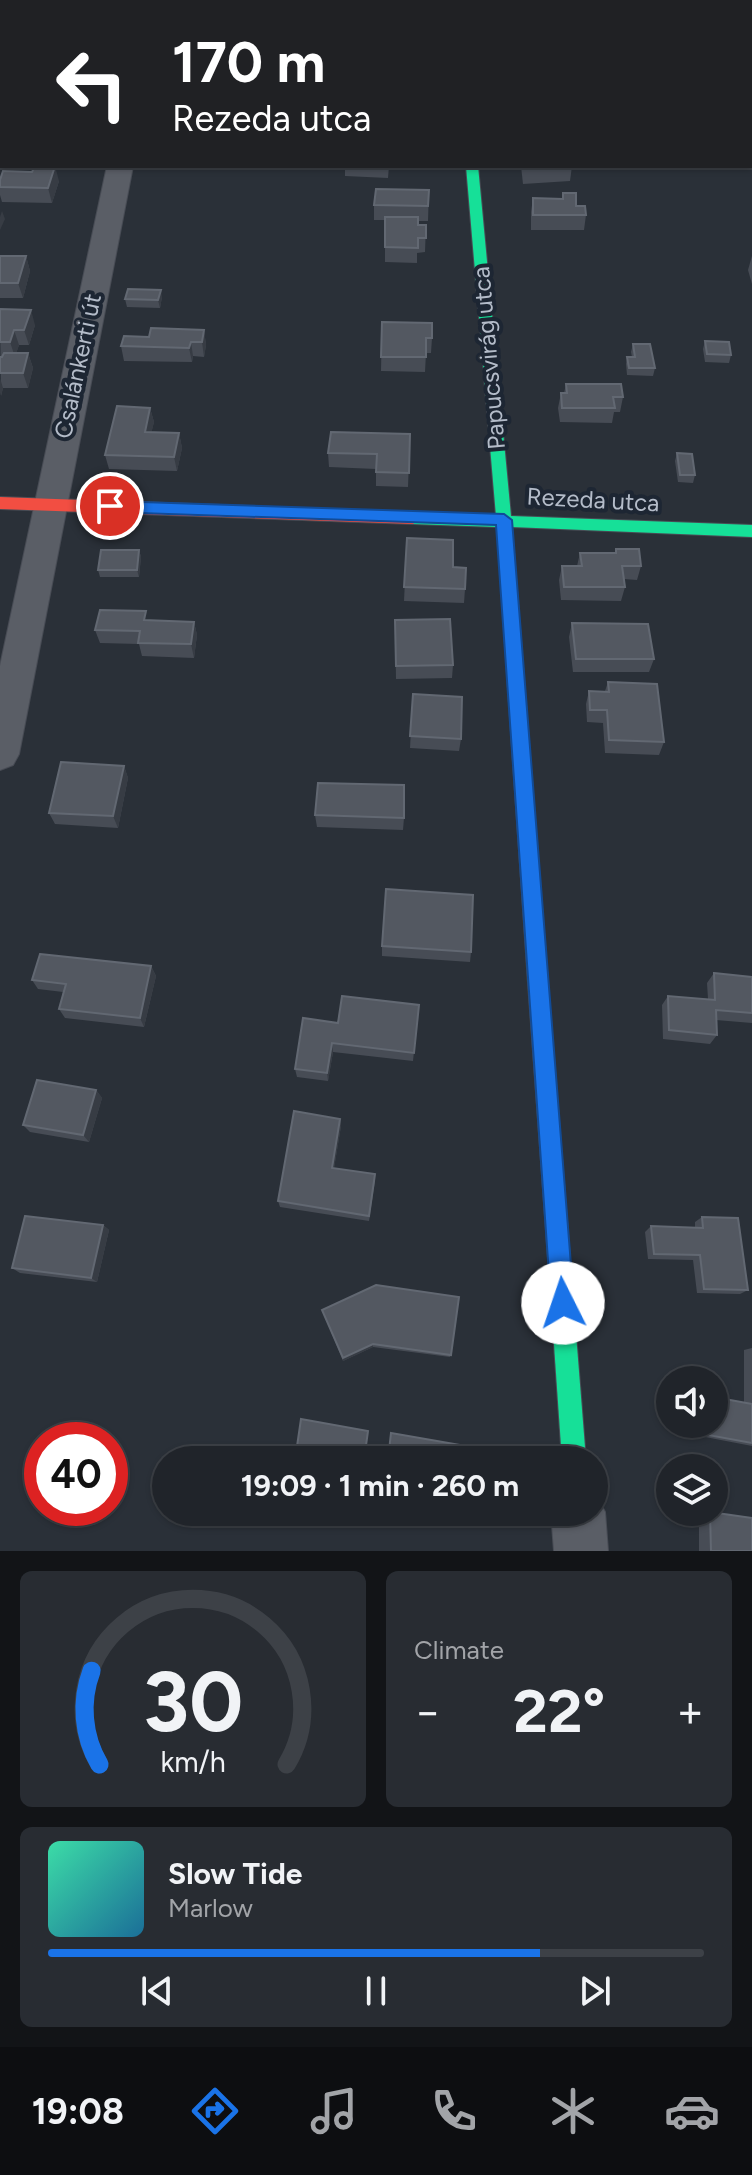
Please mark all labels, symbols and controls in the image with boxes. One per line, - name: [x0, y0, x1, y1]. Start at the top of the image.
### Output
- text: 170 m: [172, 29, 325, 96]
- icon: left: [40, 32, 144, 136]
- text: Rezeda utca: [172, 97, 371, 140]
- street label: Papucsvirág utca: [466, 265, 511, 451]
- street label: Csalánkerti út: [48, 291, 107, 441]
- pin: [76, 472, 144, 540]
- street label: Rezeda utca: [526, 482, 660, 517]
- icon: arrive: [88, 484, 132, 528]
- position arrow: [521, 1261, 605, 1345]
- map controls: [656, 1366, 728, 1526]
- button: sound: [656, 1366, 728, 1438]
- speed limit sign: 40: [24, 1422, 128, 1526]
- button: layers: [656, 1454, 728, 1526]
- text: 19:09 · 1 min · 260 m: [241, 1467, 519, 1504]
- text: Climate: [414, 1634, 504, 1666]
- text: 30: [143, 1652, 243, 1752]
- text: 22°: [513, 1675, 605, 1747]
- text: −: [414, 1685, 441, 1738]
- text: +: [677, 1685, 704, 1738]
- text: km/h: [160, 1745, 226, 1779]
- text: Slow Tide: [168, 1855, 302, 1892]
- text: Marlow: [168, 1892, 253, 1924]
- icon: previous: [135, 1969, 179, 2013]
- icon: pause: [354, 1969, 398, 2013]
- icon: next: [573, 1969, 617, 2013]
- icon: directions: [187, 2083, 243, 2139]
- icon: music: [306, 2083, 362, 2139]
- icon: phone: [426, 2083, 482, 2139]
- icon: climate: [545, 2083, 601, 2139]
- icon: car: [664, 2083, 720, 2139]
- text: 19:08: [32, 2090, 124, 2133]

